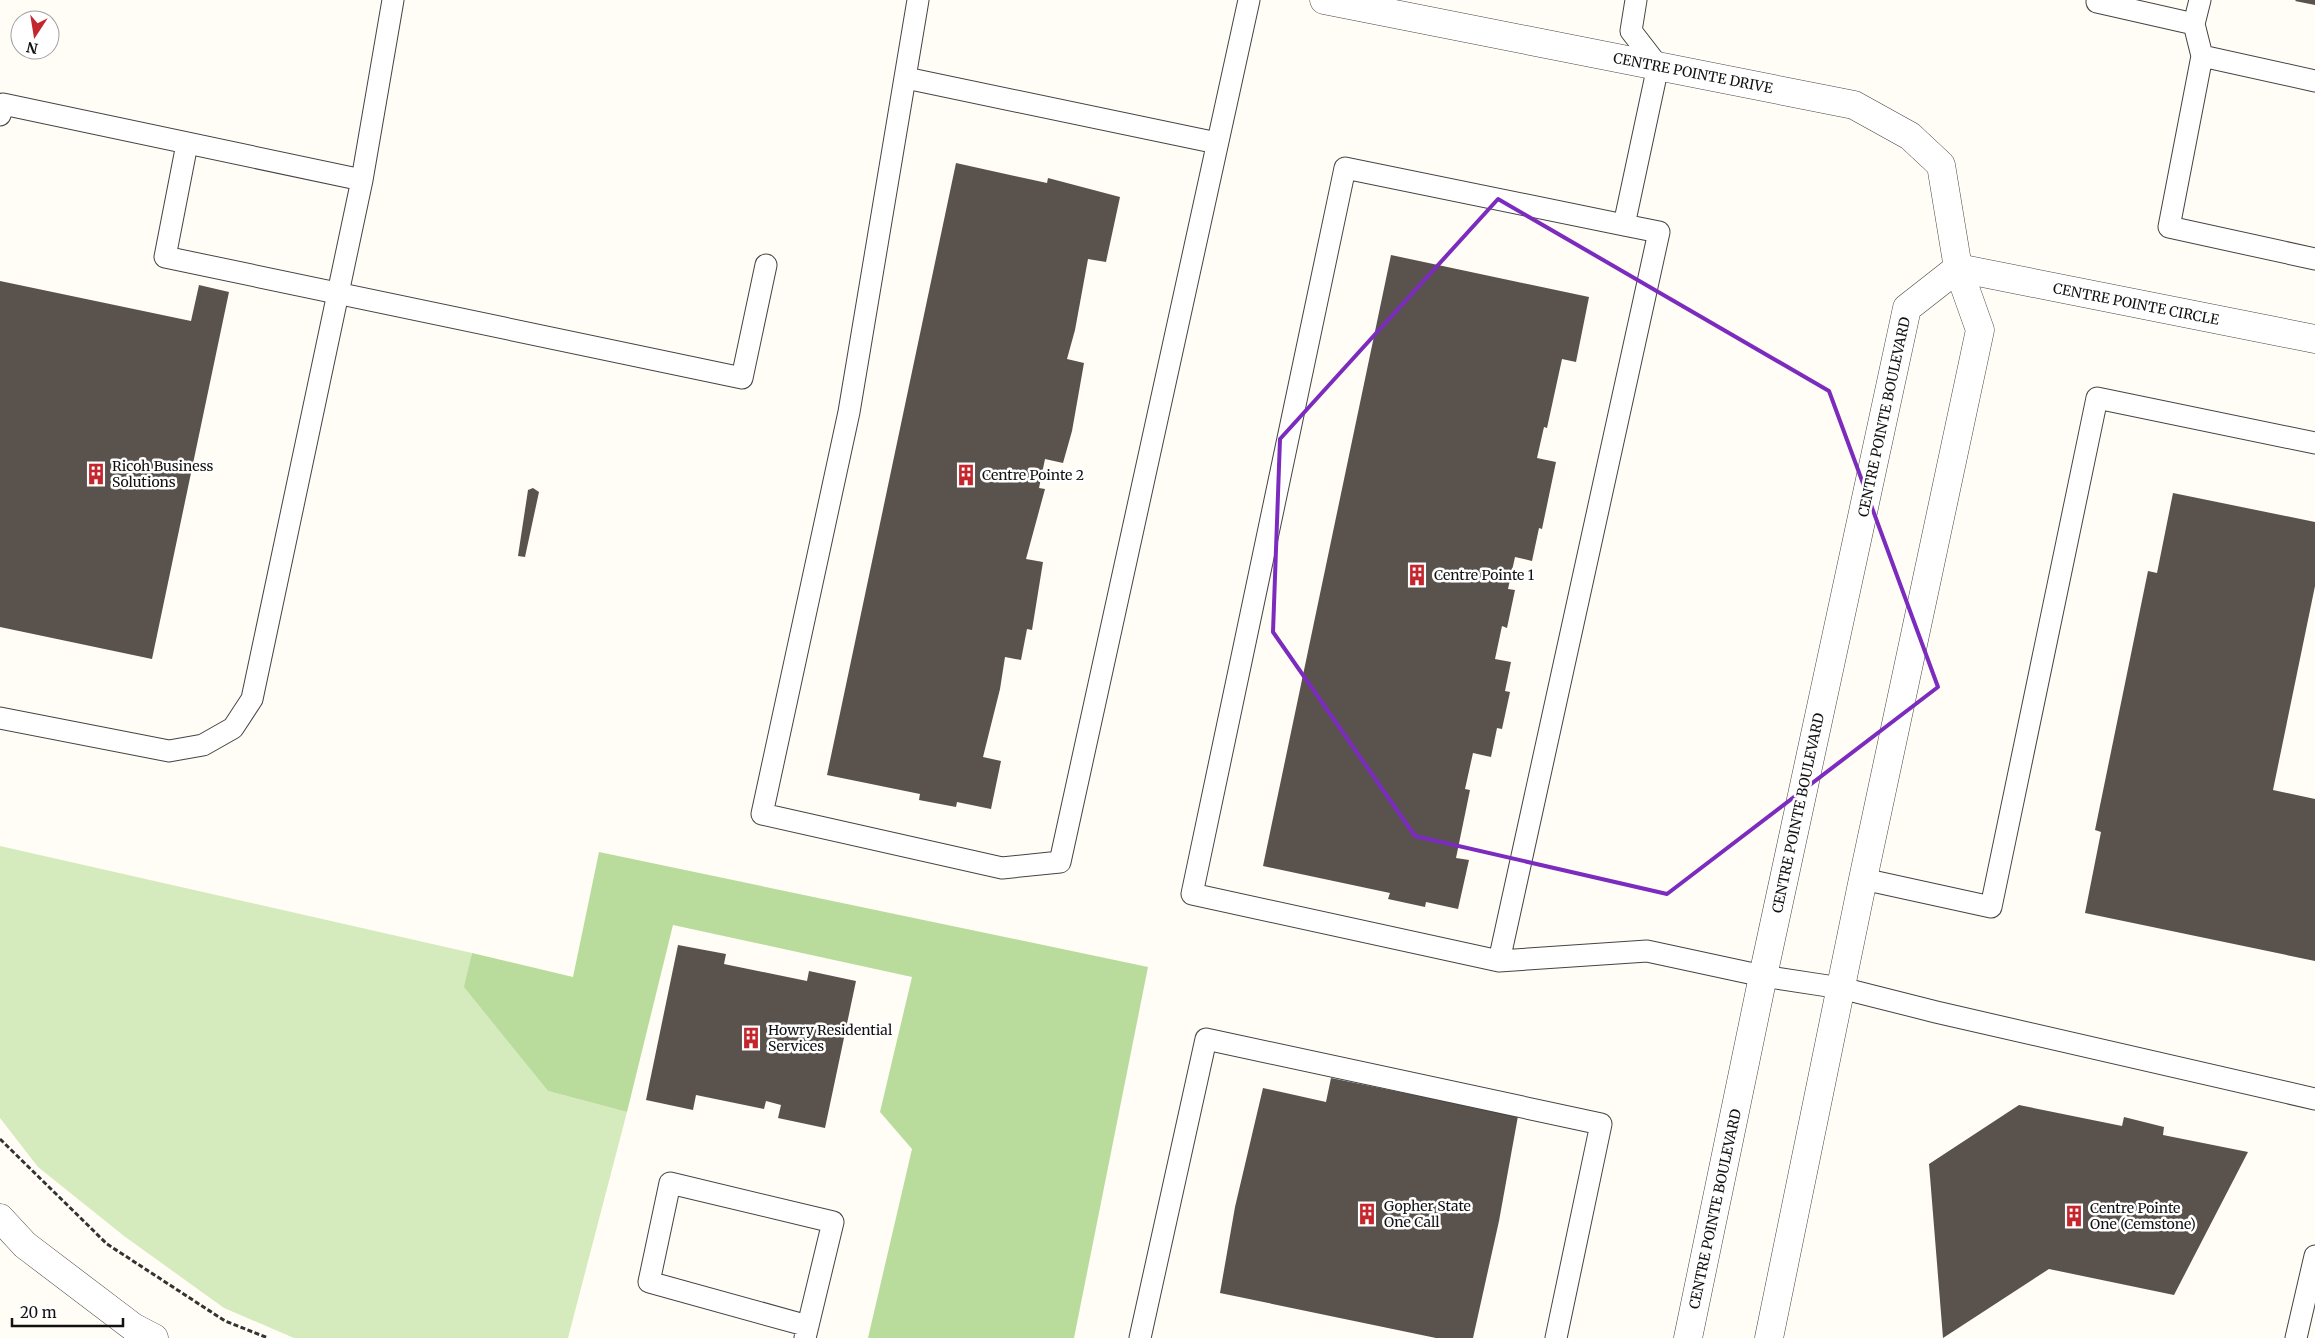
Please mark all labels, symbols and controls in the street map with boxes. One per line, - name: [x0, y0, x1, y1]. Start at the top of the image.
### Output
- north arrow: [10, 10, 60, 60]
- text: N: [25, 38, 40, 58]
- street label: CENTRE POINTE DRIVE: [1612, 49, 1774, 97]
- street label: CENTRE POINTE CIRCLE: [2051, 279, 2221, 329]
- street label: CENTRE POINTE BOULEVARD: [1854, 315, 1914, 519]
- place label: Ricoh Business Solutions: [112, 457, 214, 491]
- building icon: Ricoh Business Solutions: [83, 461, 109, 487]
- building icon: Centre Pointe 2: [953, 462, 979, 488]
- place label: Centre Pointe 2: [982, 466, 1084, 484]
- building icon: Centre Pointe 1: [1404, 562, 1430, 588]
- place label: Centre Pointe 1: [1434, 566, 1534, 584]
- street label: CENTRE POINTE BOULEVARD: [1768, 711, 1828, 915]
- place label: Howry Residential Services: [768, 1021, 893, 1055]
- building icon: Howry Residential Services: [738, 1025, 764, 1051]
- street label: CENTRE POINTE BOULEVARD: [1685, 1107, 1745, 1311]
- place label: Gopher State One Call: [1384, 1197, 1471, 1231]
- place label: Centre Pointe One (Cemstone): [2090, 1199, 2196, 1233]
- building icon: Gopher State One Call: [1354, 1201, 1380, 1227]
- building icon: Centre Pointe One (Cemstone): [2061, 1203, 2087, 1229]
- scale bar: [12, 1296, 124, 1328]
- text: 20 m: [20, 1303, 57, 1322]

